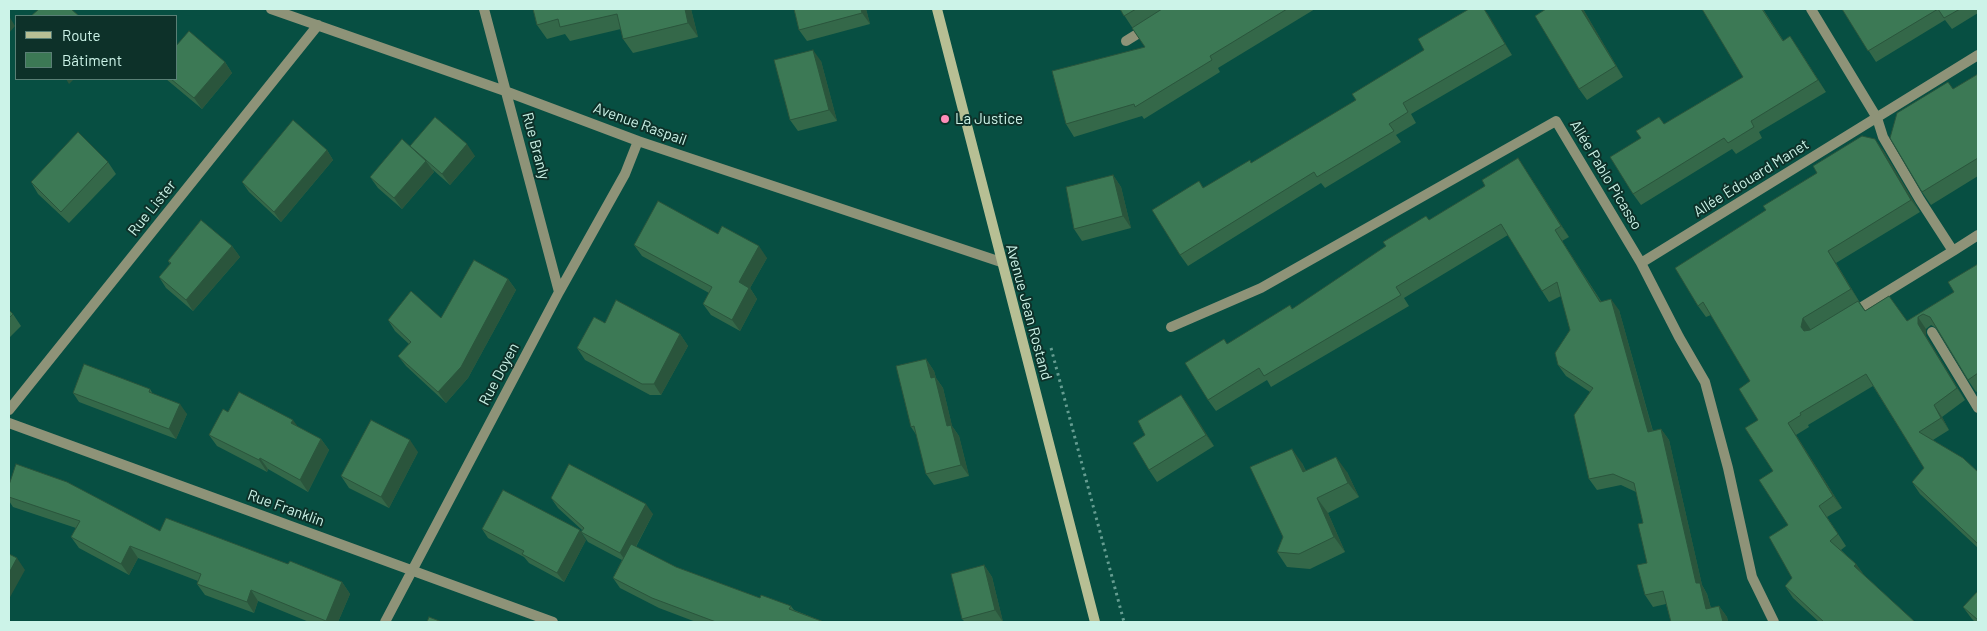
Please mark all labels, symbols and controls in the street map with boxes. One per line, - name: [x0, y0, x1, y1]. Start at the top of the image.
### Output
- legend: [15, 15, 178, 80]
- text: Route: [62, 26, 101, 44]
- text: Bâtiment: [62, 51, 122, 69]
- street label: Avenue Raspail: [591, 99, 689, 149]
- street label: Rue Branly: [518, 110, 554, 182]
- place label: La Justice: [955, 110, 1023, 128]
- marker: La Justice: [939, 113, 951, 125]
- street label: Allée Pablo Picasso: [1566, 117, 1646, 233]
- street label: Allée Édouard Manet: [1690, 135, 1812, 221]
- street label: Rue Lister: [124, 177, 180, 239]
- street label: Avenue Jean Rostand: [1002, 242, 1056, 382]
- street label: Rue Doyen: [475, 340, 523, 408]
- street label: Rue Franklin: [245, 486, 327, 530]

